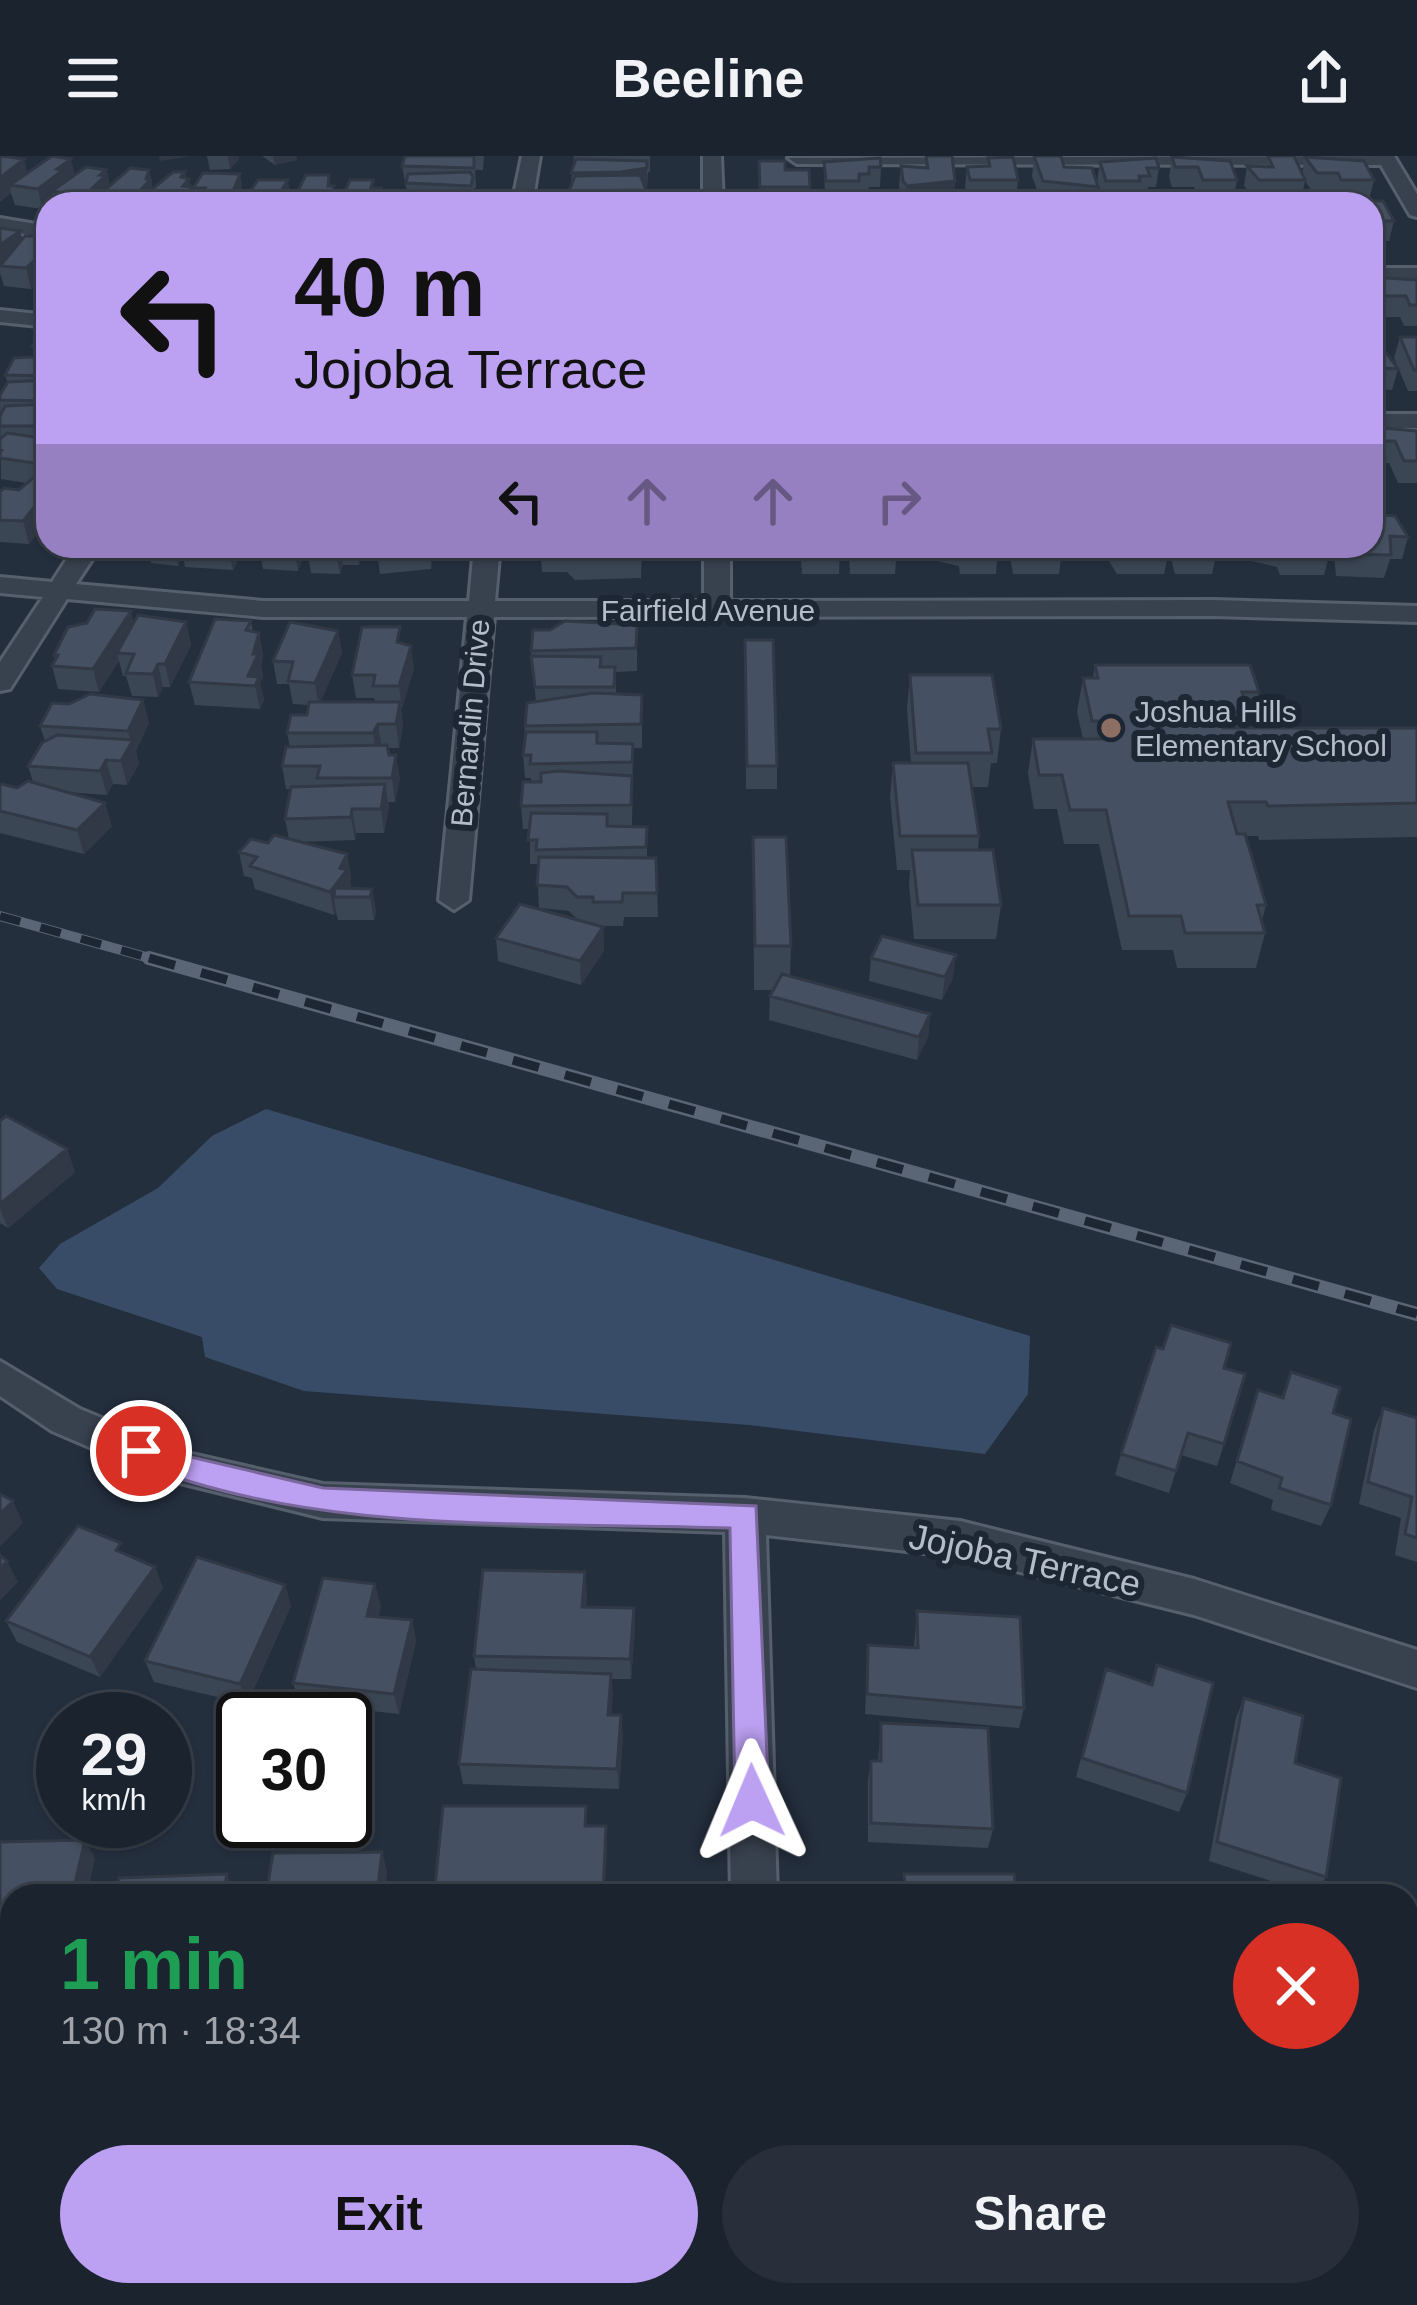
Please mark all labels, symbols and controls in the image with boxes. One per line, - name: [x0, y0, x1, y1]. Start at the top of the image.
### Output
- icon: menu: [60, 45, 126, 111]
- icon: share: [1291, 45, 1357, 111]
- text: Beeline: [612, 48, 805, 108]
- icon: left: [96, 240, 252, 396]
- text: 40 m: [294, 240, 485, 334]
- text: Jojoba Terrace: [294, 339, 647, 399]
- icon: left: [488, 468, 554, 534]
- icon: ahead: [614, 468, 680, 534]
- icon: ahead: [740, 468, 806, 534]
- icon: right: [866, 468, 932, 534]
- street label: Fairfield Avenue: [601, 594, 815, 627]
- street label: Bernardin Drive: [444, 618, 496, 828]
- place label: Joshua Hills Elementary School: [1135, 695, 1387, 762]
- marker: Joshua Hills Elementary School: [1098, 715, 1124, 741]
- pin: [90, 1400, 192, 1502]
- icon: arrive: [108, 1418, 174, 1484]
- street label: Jojoba Terrace: [906, 1515, 1144, 1605]
- speed limit sign: 30: [216, 1692, 372, 1848]
- text: 29: [81, 1721, 147, 1788]
- position arrow: [689, 1738, 815, 1864]
- text: km/h: [81, 1783, 147, 1816]
- button: close: [1233, 1923, 1359, 2049]
- text: 1 min: [60, 1924, 248, 2004]
- text: 130 m · 18:34: [60, 2009, 301, 2052]
- button: Exit: [60, 2145, 698, 2283]
- button: Share: [722, 2145, 1359, 2283]

